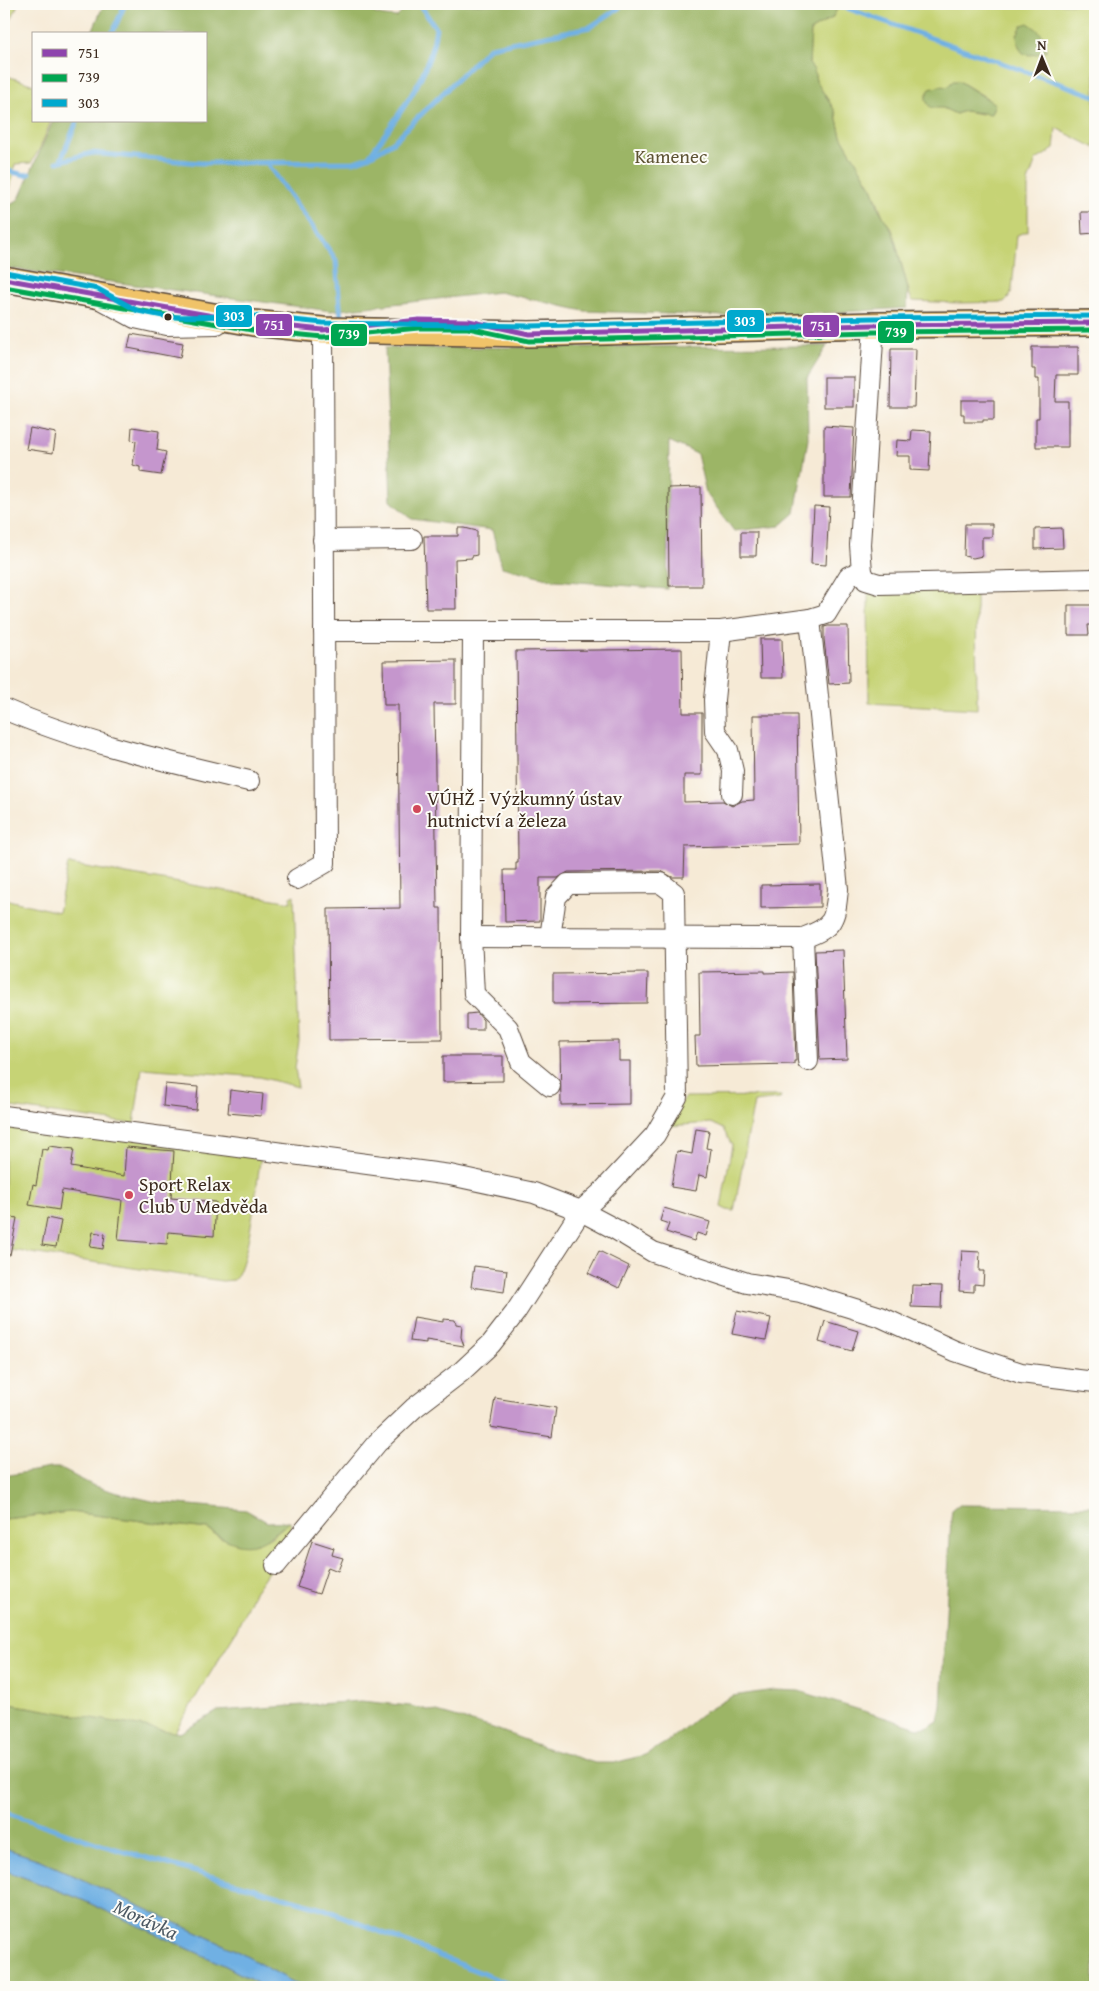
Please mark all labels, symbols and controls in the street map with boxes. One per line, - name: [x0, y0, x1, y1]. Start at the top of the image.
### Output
- legend: [32, 32, 208, 122]
- north arrow: [1016, 32, 1066, 82]
- text: N: [1037, 35, 1047, 55]
- text: 751: [78, 42, 100, 63]
- text: 739: [78, 66, 100, 87]
- text: 303: [78, 92, 100, 113]
- park label: Kamenec: [635, 142, 707, 170]
- line badge: 303: [215, 304, 253, 328]
- text: 303: [223, 306, 245, 326]
- line badge: 303: [726, 309, 765, 333]
- text: 303: [734, 311, 756, 331]
- unlabelled marker: [163, 312, 173, 322]
- line badge: 751: [255, 313, 293, 337]
- line badge: 751: [802, 314, 840, 338]
- text: 751: [263, 315, 285, 335]
- text: 751: [810, 316, 832, 336]
- line badge: 739: [877, 320, 915, 344]
- text: 739: [885, 322, 907, 342]
- line badge: 739: [330, 323, 368, 347]
- text: 739: [338, 324, 360, 344]
- place label: VÚHŽ - Výzkumný ústav hutnictví a železa: [427, 784, 623, 834]
- marker: VÚHŽ - Výzkumný ústav hutnictví a železa: [411, 803, 423, 815]
- place label: Sport Relax Club U Medvěda: [139, 1170, 268, 1220]
- marker: Sport Relax Club U Medvěda: [123, 1189, 135, 1201]
- water label: Morávka: [109, 1892, 184, 1947]

